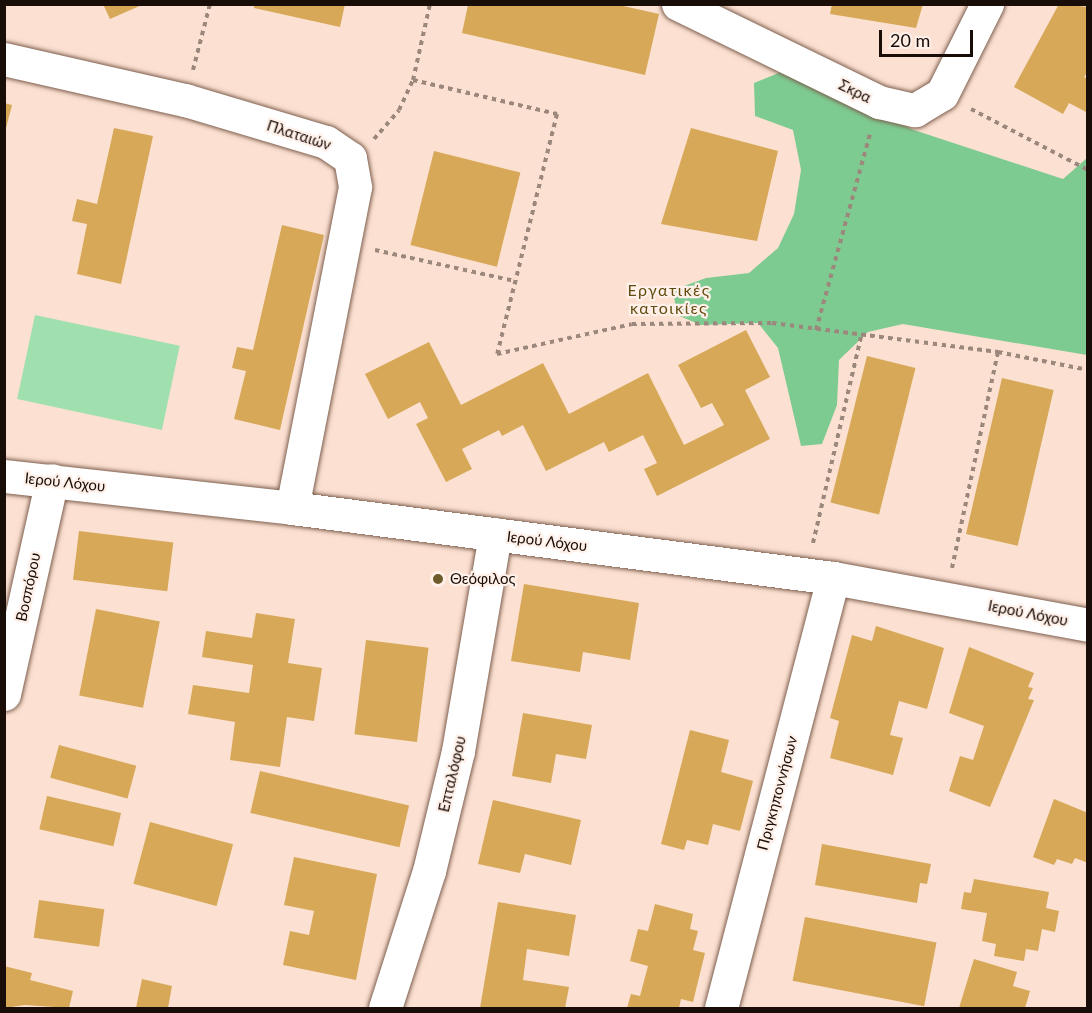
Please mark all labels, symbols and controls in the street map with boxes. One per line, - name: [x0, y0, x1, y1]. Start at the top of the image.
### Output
- scale bar: [882, 18, 976, 56]
- text: 20 m: [890, 29, 930, 51]
- street label: Σκρα: [836, 75, 874, 107]
- street label: Πλαταιών: [265, 116, 333, 154]
- district label: Εργατικές κατοικίες: [627, 280, 711, 318]
- street label: Ιερού Λόχου: [24, 469, 106, 495]
- street label: Ιερού Λόχου: [505, 527, 589, 555]
- street label: Βοσπόρου: [12, 551, 44, 623]
- place label: Θεόφιλος: [450, 570, 515, 588]
- marker: Θεόφιλος: [431, 572, 445, 586]
- street label: Ιερού Λόχου: [986, 596, 1070, 630]
- street label: Επταλόφου: [435, 734, 469, 814]
- street label: Πριγκηποννήσων: [753, 734, 801, 852]

